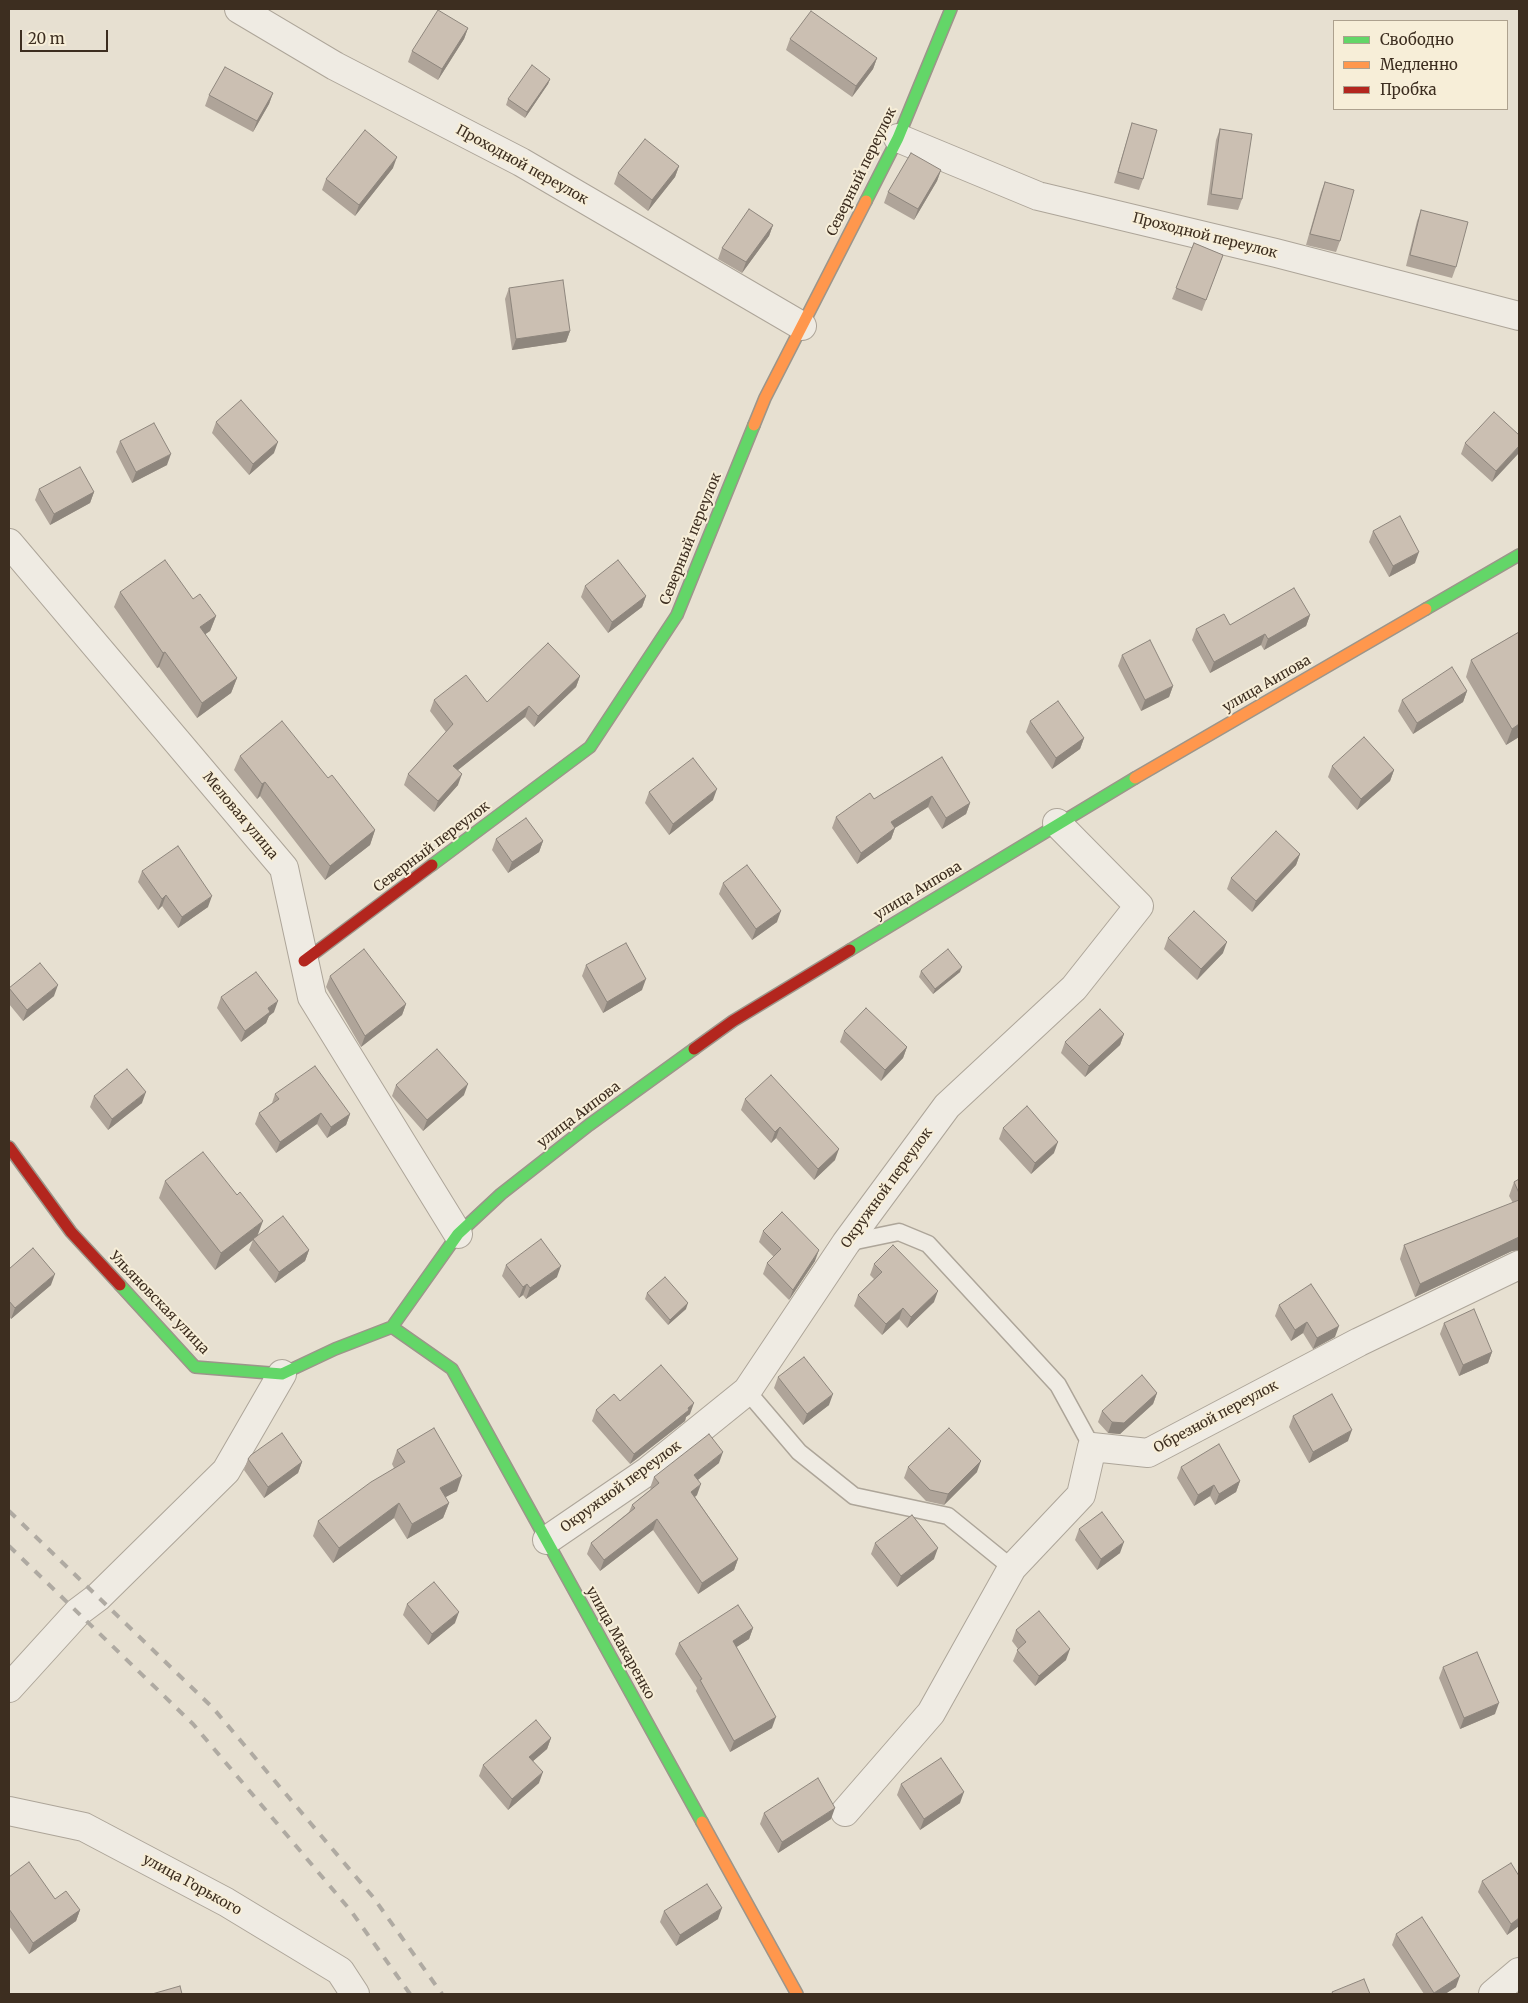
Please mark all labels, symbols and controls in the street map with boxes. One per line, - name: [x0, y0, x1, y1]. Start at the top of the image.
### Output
- scale bar: [22, 20, 110, 52]
- legend: [1333, 20, 1508, 110]
- text: 20 m: [28, 29, 65, 48]
- text: Свободно: [1380, 30, 1454, 49]
- text: Медленно: [1380, 55, 1458, 74]
- text: Пробка: [1380, 80, 1437, 99]
- street label: Северный переулок: [824, 105, 900, 239]
- street label: Проходной переулок: [453, 122, 591, 208]
- street label: Проходной переулок: [1131, 210, 1279, 262]
- street label: Северный переулок: [657, 471, 725, 607]
- street label: улица Аипова: [1220, 652, 1314, 716]
- street label: Меловая улица: [199, 769, 281, 863]
- street label: Северный переулок: [371, 798, 493, 896]
- street label: улица Аипова: [871, 858, 965, 924]
- street label: улица Аипова: [534, 1078, 624, 1152]
- street label: Окружной переулок: [838, 1124, 936, 1252]
- street label: Ульяновская улица: [106, 1248, 212, 1358]
- street label: Обрезной переулок: [1151, 1377, 1281, 1457]
- street label: Окружной переулок: [557, 1438, 685, 1536]
- street label: улица Макаренко: [582, 1584, 658, 1702]
- street label: улица Горького: [140, 1851, 244, 1919]

